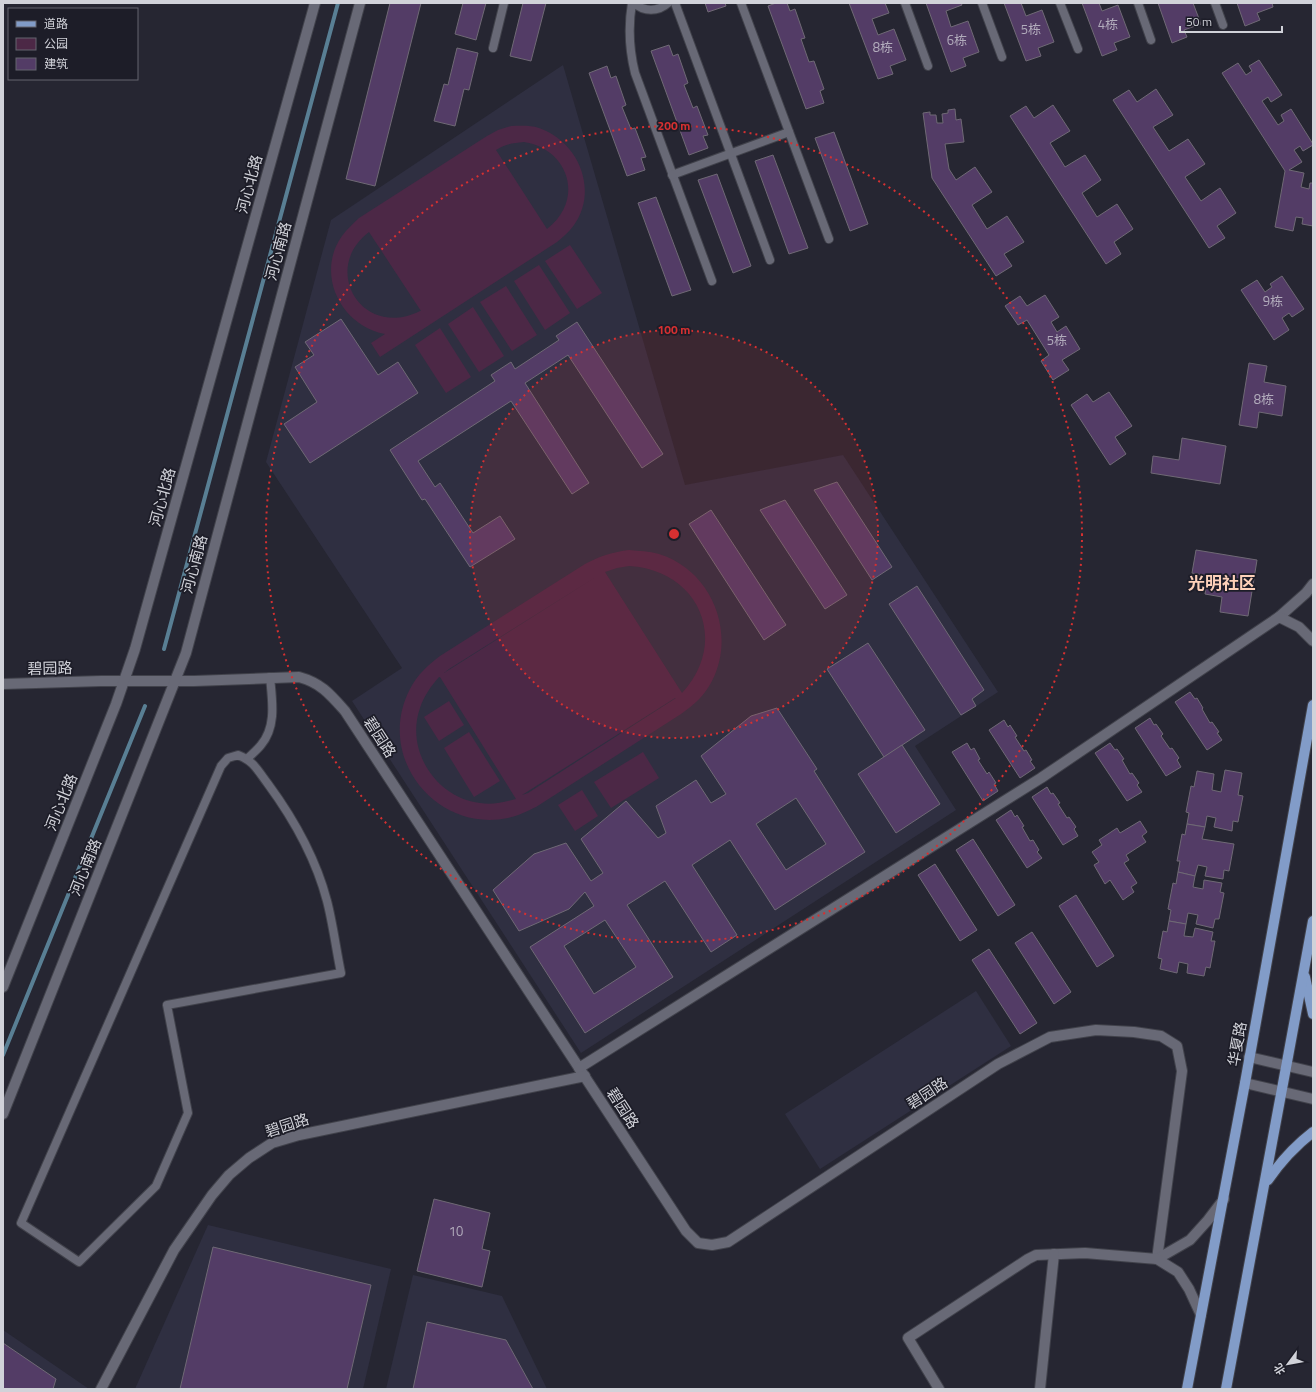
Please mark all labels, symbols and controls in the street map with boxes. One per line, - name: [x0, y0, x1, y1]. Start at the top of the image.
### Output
- legend: [8, 8, 138, 80]
- scale bar: [1180, 8, 1282, 34]
- text: 50 m: [1186, 12, 1212, 31]
- text: 道路: [44, 14, 68, 33]
- house number: 4栋: [1098, 14, 1118, 34]
- house number: 5栋: [1021, 19, 1041, 39]
- house number: 6栋: [947, 30, 967, 50]
- text: 公园: [44, 34, 68, 53]
- house number: 8栋: [873, 37, 893, 57]
- text: 建筑: [44, 54, 68, 73]
- text: 200 m: [658, 116, 690, 135]
- street label: 河心北路: [230, 152, 268, 216]
- street label: 河心南路: [259, 219, 297, 283]
- house number: 9栋: [1263, 291, 1283, 311]
- text: 100 m: [658, 320, 690, 339]
- house number: 5栋: [1047, 330, 1067, 350]
- house number: 8栋: [1254, 389, 1274, 409]
- street label: 河心北路: [143, 465, 181, 529]
- centre of rings: [667, 527, 681, 541]
- street label: 河心南路: [175, 532, 213, 596]
- district label: 光明社区: [1188, 570, 1256, 596]
- street label: 碧园路: [27, 656, 73, 680]
- street label: 碧园路: [358, 712, 402, 762]
- street label: 河心北路: [39, 770, 83, 834]
- street label: 河心南路: [63, 835, 107, 899]
- street label: 华夏路: [1222, 1020, 1252, 1068]
- street label: 碧园路: [902, 1071, 952, 1115]
- street label: 碧园路: [601, 1083, 645, 1133]
- street label: 碧园路: [262, 1107, 312, 1143]
- house number: 10: [449, 1221, 463, 1241]
- north arrow: [1268, 1344, 1308, 1384]
- text: 北: [1270, 1360, 1289, 1378]

